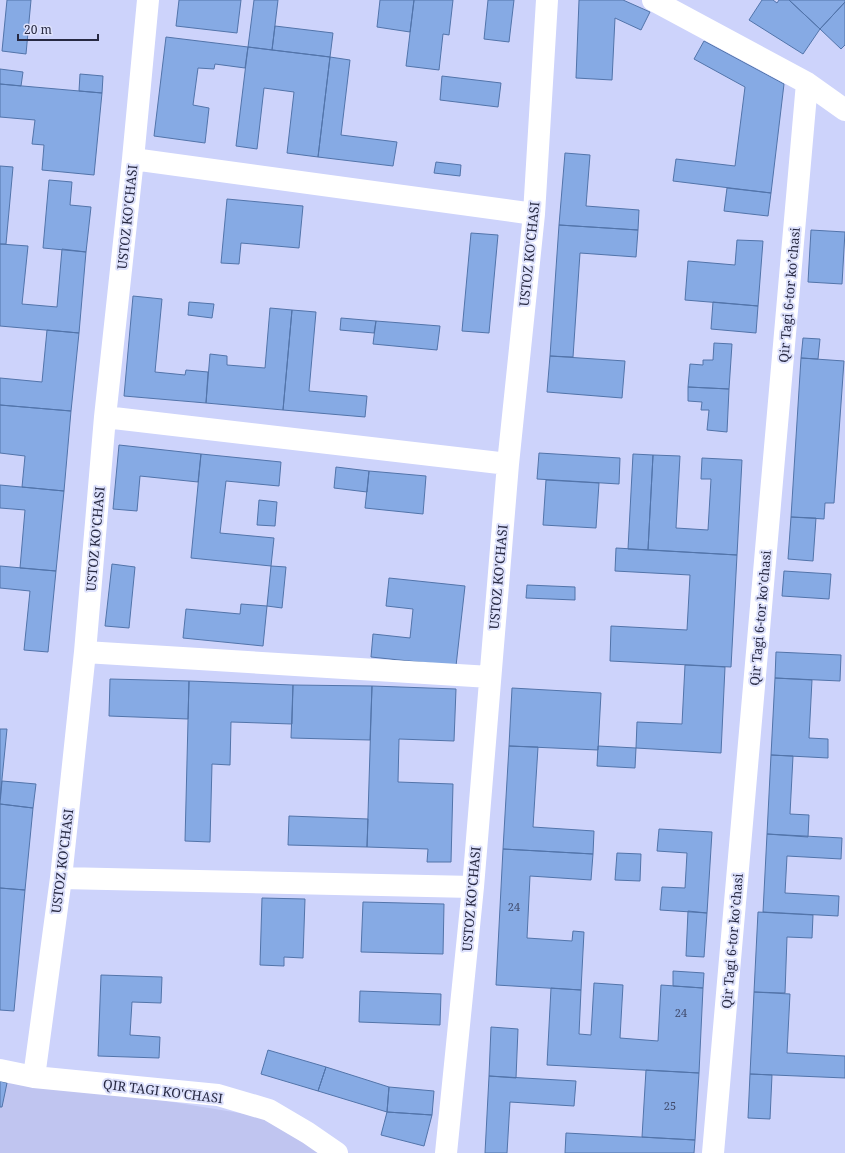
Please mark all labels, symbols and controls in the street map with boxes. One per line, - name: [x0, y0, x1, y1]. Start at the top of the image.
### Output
- scale bar: [18, 16, 98, 42]
- text: 20 m: [24, 21, 52, 38]
- street label: USTOZ KO'CHASI: [113, 164, 141, 270]
- street label: USTOZ KO'CHASI: [515, 201, 543, 307]
- street label: Qir Tagi 6-tor koʼchasi: [774, 227, 804, 363]
- street label: USTOZ KO'CHASI: [81, 486, 109, 592]
- street label: USTOZ KO'CHASI: [484, 524, 512, 630]
- street label: Qir Tagi 6-tor koʼchasi: [745, 550, 775, 686]
- street label: USTOZ KO'CHASI: [47, 807, 77, 914]
- street label: USTOZ KO'CHASI: [457, 846, 485, 952]
- street label: Qir Tagi 6-tor koʼchasi: [717, 873, 747, 1009]
- house number: 24: [508, 899, 520, 914]
- house number: 24: [675, 1005, 687, 1020]
- street label: QIR TAGI KO'CHASI: [102, 1075, 224, 1107]
- house number: 25: [664, 1098, 676, 1113]

